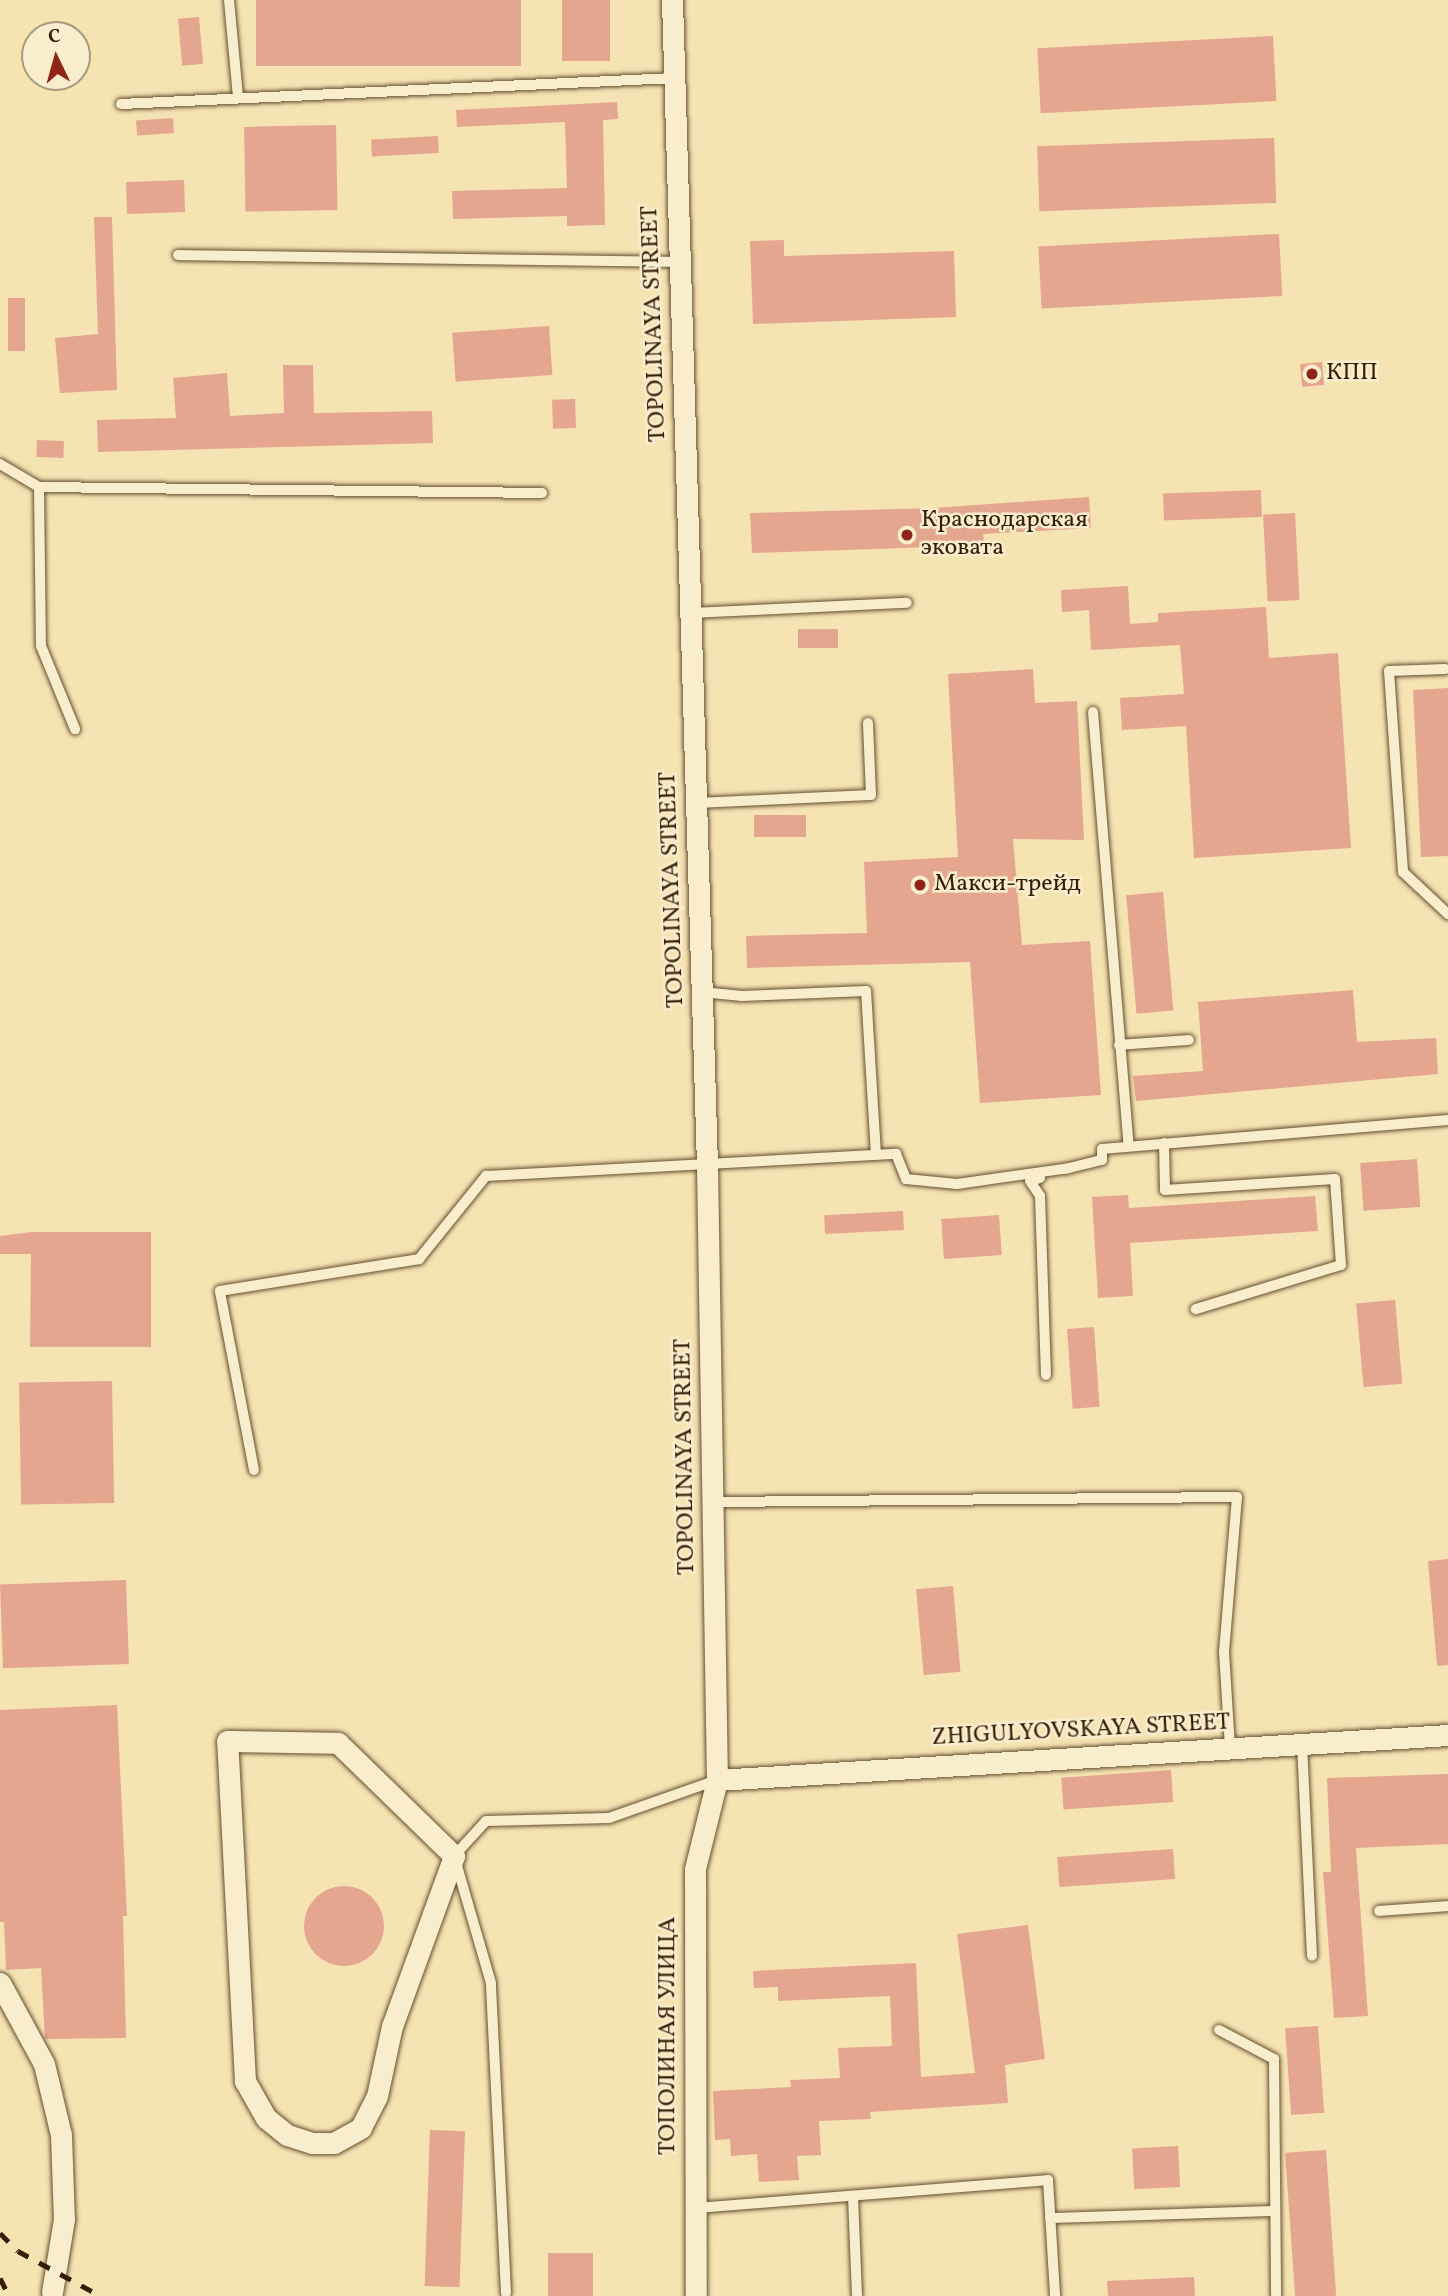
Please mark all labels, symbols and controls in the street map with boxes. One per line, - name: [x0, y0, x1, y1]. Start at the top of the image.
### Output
- north arrow: [21, 21, 91, 91]
- text: С: [47, 24, 62, 51]
- street label: TOPOLINAYA STREET: [636, 205, 674, 443]
- place label: КПП: [1326, 360, 1378, 388]
- marker: КПП: [1304, 366, 1320, 382]
- place label: Краснодарская эковата: [921, 507, 1088, 563]
- marker: Краснодарская эковата: [899, 527, 915, 543]
- street label: TOPOLINAYA STREET: [654, 771, 692, 1009]
- place label: Макси-трейд: [934, 871, 1081, 899]
- marker: Макси-трейд: [912, 877, 928, 893]
- street label: TOPOLINAYA STREET: [670, 1338, 702, 1576]
- street label: ZHIGULYOVSKAYA STREET: [931, 1709, 1231, 1753]
- street label: ТОПОЛИНАЯ УЛИЦА: [655, 1917, 683, 2155]

